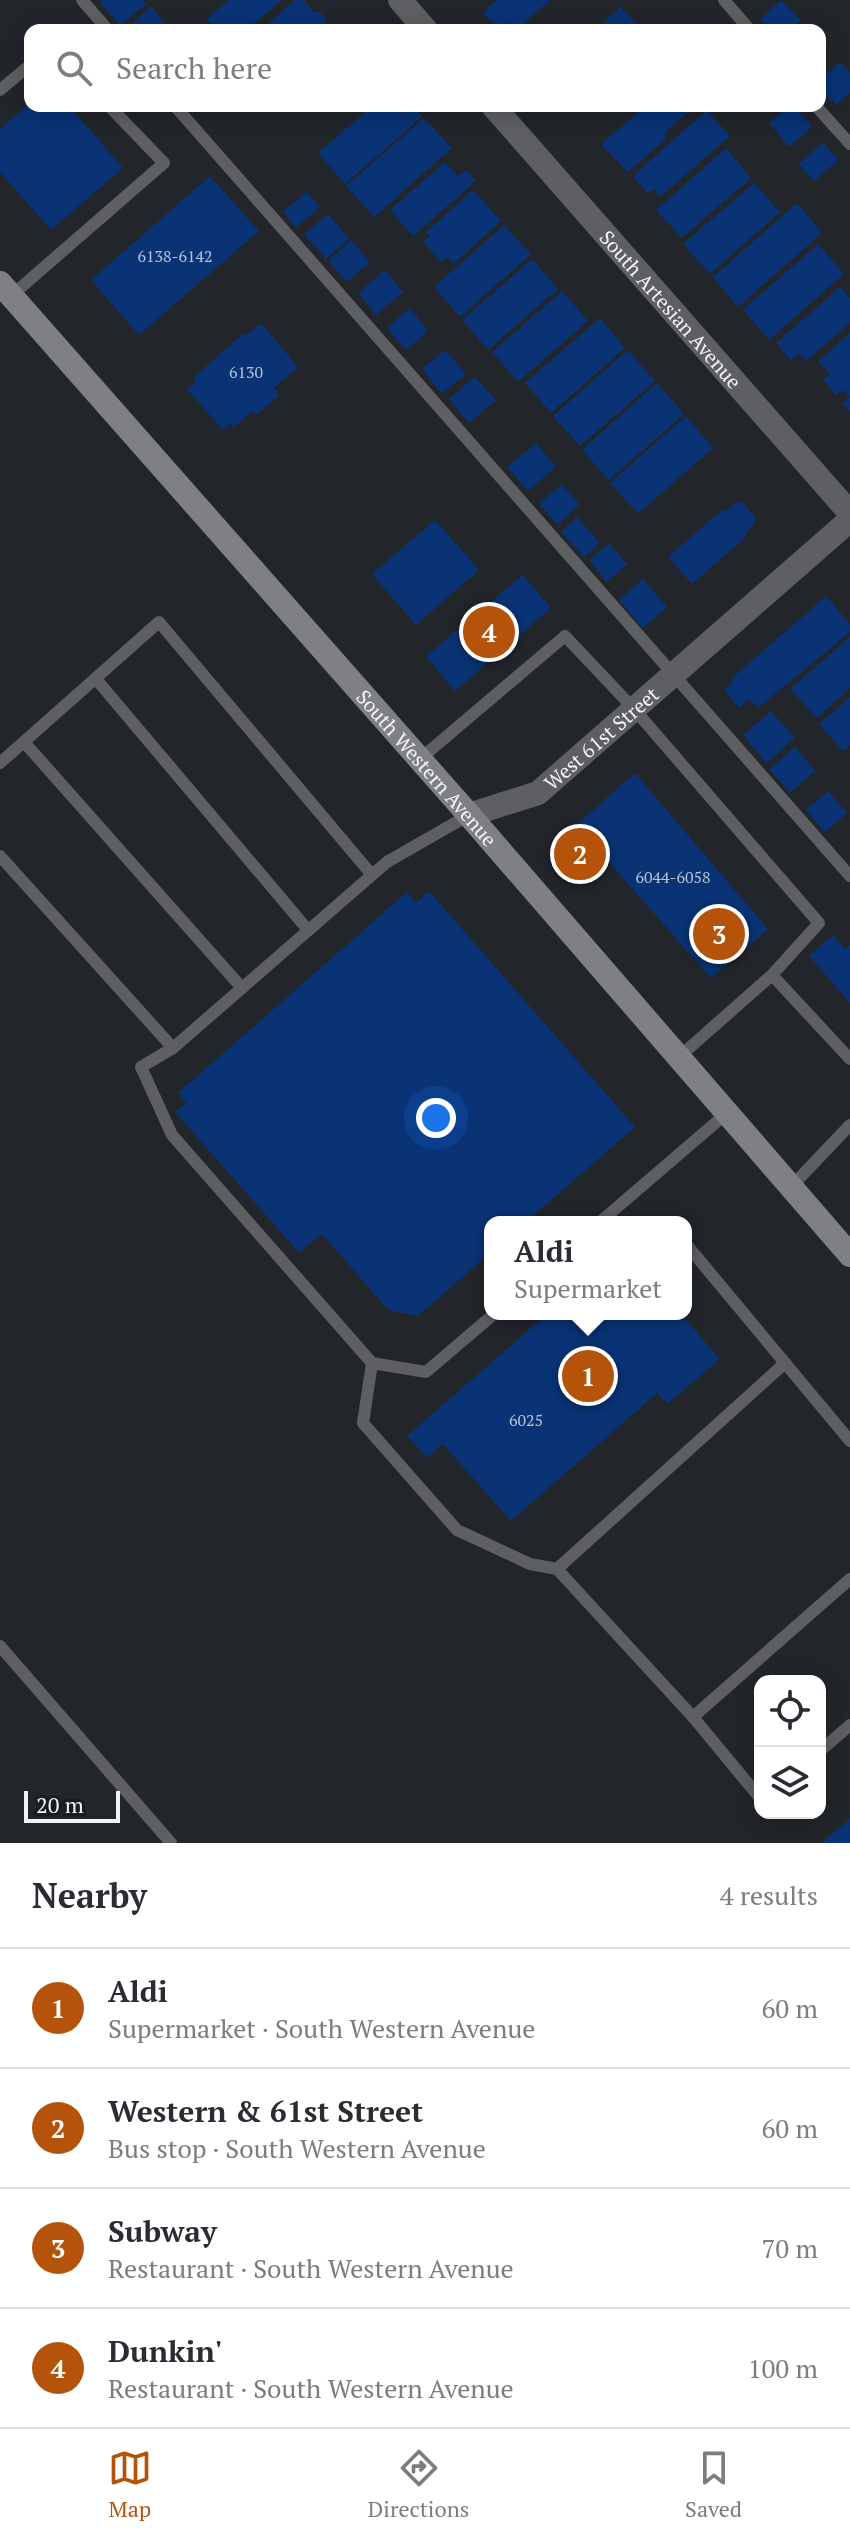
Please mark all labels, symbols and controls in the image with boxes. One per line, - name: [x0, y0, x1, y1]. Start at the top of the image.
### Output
- search box: [24, 24, 826, 112]
- icon: search: [52, 46, 96, 90]
- text: Search here: [116, 48, 272, 88]
- street label: South Artesian Avenue: [594, 224, 748, 394]
- house number: 6138-6142: [137, 245, 213, 267]
- house number: 6130: [229, 361, 263, 383]
- pin: 4: [463, 602, 515, 662]
- street label: West 61st Street: [538, 680, 664, 796]
- street label: South Western Avenue: [351, 683, 503, 852]
- pin: 2: [554, 824, 606, 884]
- house number: 6044-6058: [635, 866, 711, 888]
- pin: 3: [693, 904, 745, 964]
- your location: [416, 1098, 456, 1138]
- popup: [484, 1216, 692, 1320]
- text: Aldi: [514, 1231, 574, 1271]
- text: Supermarket: [514, 1271, 662, 1305]
- pin: 1: [562, 1346, 614, 1406]
- house number: 6025: [509, 1409, 543, 1431]
- map controls: [754, 1675, 826, 1819]
- button: locate: [754, 1675, 826, 1747]
- button: layers: [754, 1747, 826, 1819]
- scale bar: [24, 1787, 120, 1823]
- text: 20 m: [36, 1790, 84, 1819]
- text: Nearby: [32, 1873, 147, 1918]
- text: 4 results: [720, 1878, 818, 1912]
- text: Aldi: [108, 1971, 168, 2011]
- text: 1: [51, 1991, 65, 2025]
- text: 60 m: [762, 1991, 818, 2025]
- text: Supermarket · South Western Avenue: [108, 2011, 535, 2045]
- text: Western & 61st Street: [108, 2091, 423, 2131]
- text: 2: [51, 2111, 65, 2145]
- text: 60 m: [762, 2111, 818, 2145]
- text: Bus stop · South Western Avenue: [108, 2131, 486, 2165]
- text: Subway: [108, 2211, 217, 2251]
- text: 3: [51, 2231, 65, 2265]
- text: 70 m: [762, 2231, 818, 2265]
- text: Restaurant · South Western Avenue: [108, 2251, 514, 2285]
- text: Dunkin': [108, 2331, 222, 2371]
- text: 4: [51, 2351, 65, 2385]
- text: 100 m: [748, 2351, 818, 2385]
- text: Restaurant · South Western Avenue: [108, 2371, 514, 2405]
- tab: Map: [108, 2446, 152, 2523]
- tab: Directions: [368, 2446, 469, 2523]
- tab: Saved: [685, 2446, 742, 2523]

